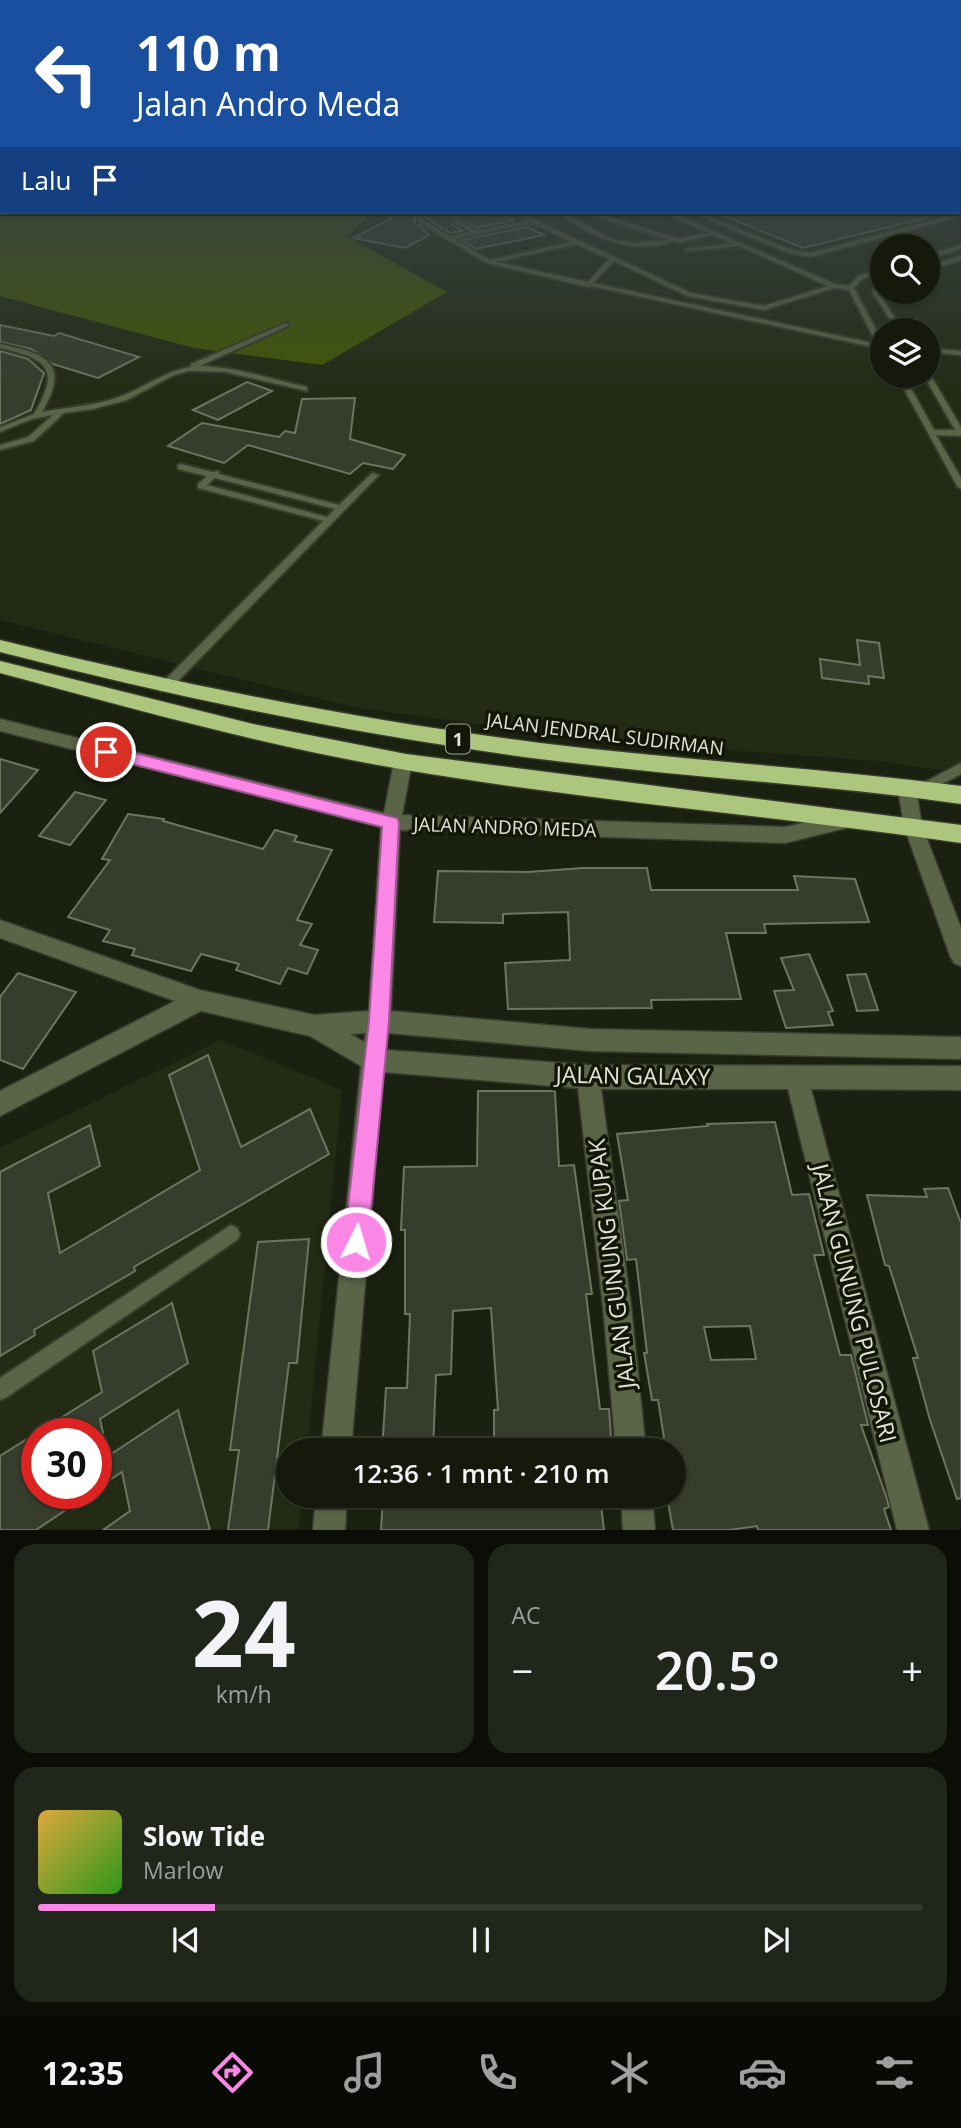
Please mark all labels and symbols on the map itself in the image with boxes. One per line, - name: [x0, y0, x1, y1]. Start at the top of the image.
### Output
- street label: JALAN JENDRAL SUDIRMAN: [483, 706, 725, 761]
- pin: [76, 722, 136, 782]
- road number: 1: [446, 724, 470, 754]
- street label: JALAN ANDRO MEDA: [411, 811, 597, 843]
- street label: JALAN GALAXY: [553, 1058, 711, 1092]
- street label: JALAN GUNUNG KUPAK: [580, 1136, 642, 1393]
- street label: JALAN GUNUNG PULOSARI: [804, 1158, 905, 1446]
- position arrow: [319, 1205, 393, 1279]
- speed limit sign: 30: [21, 1418, 112, 1509]

